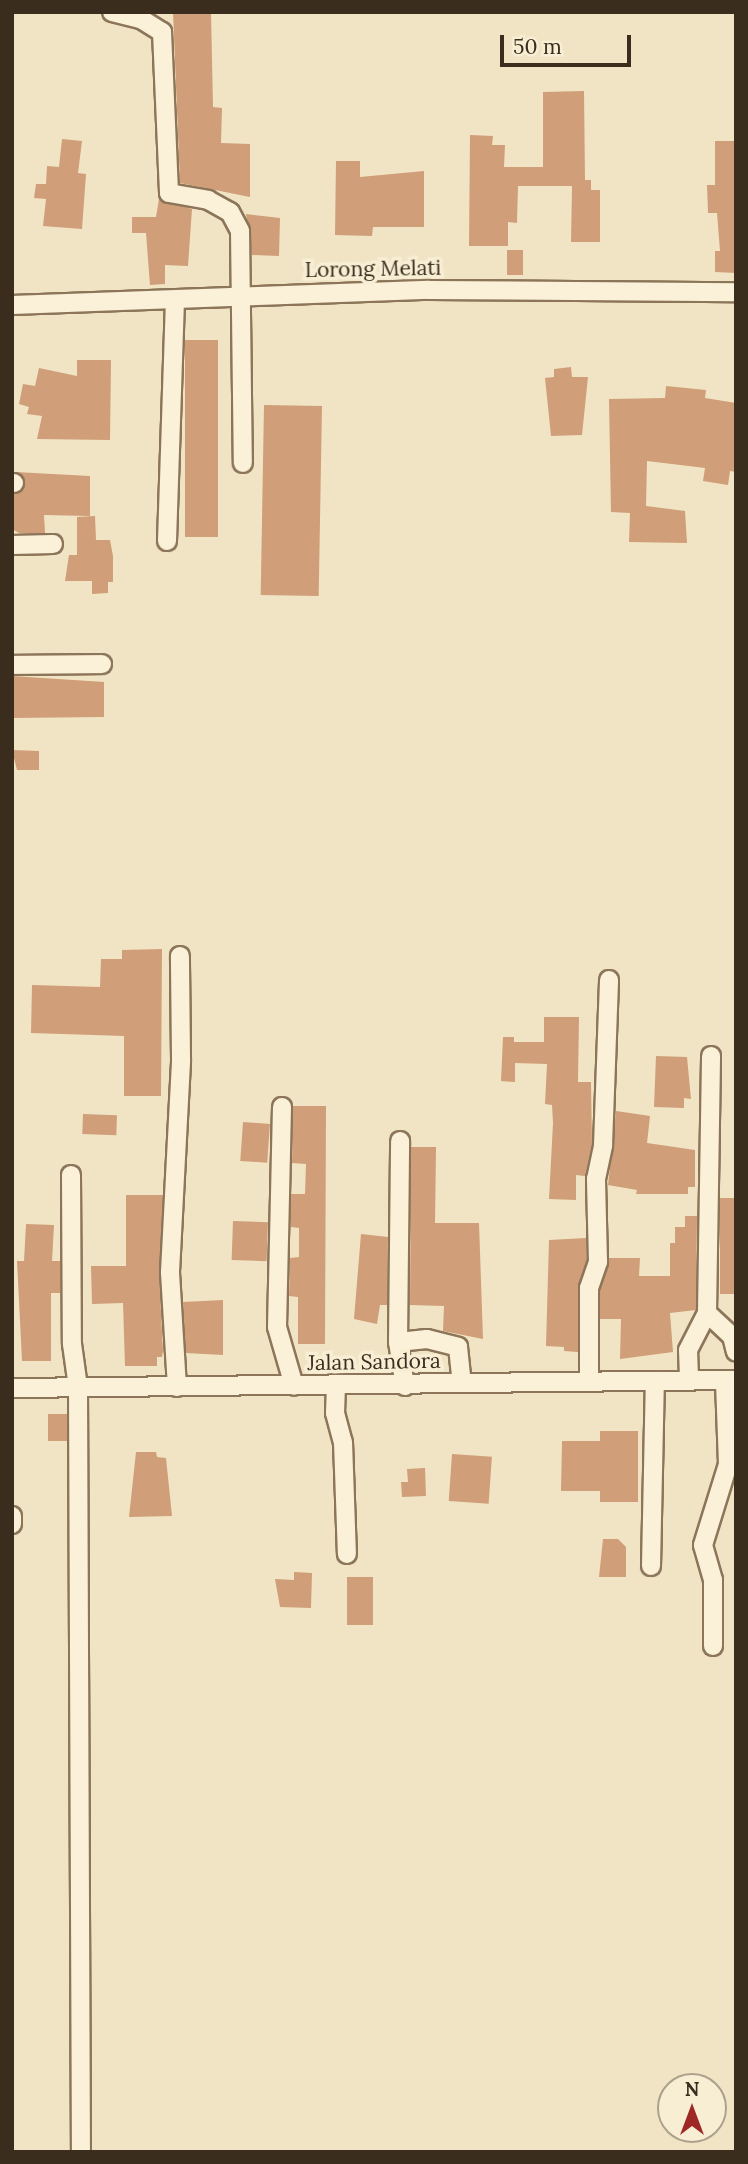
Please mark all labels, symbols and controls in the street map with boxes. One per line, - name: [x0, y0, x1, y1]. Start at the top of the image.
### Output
- scale bar: [503, 21, 634, 65]
- text: 50 m: [513, 33, 562, 60]
- street label: Lorong Melati: [305, 255, 441, 283]
- street label: Jalan Sandora: [307, 1348, 441, 1376]
- north arrow: [657, 2073, 727, 2143]
- text: N: [685, 2077, 699, 2101]

